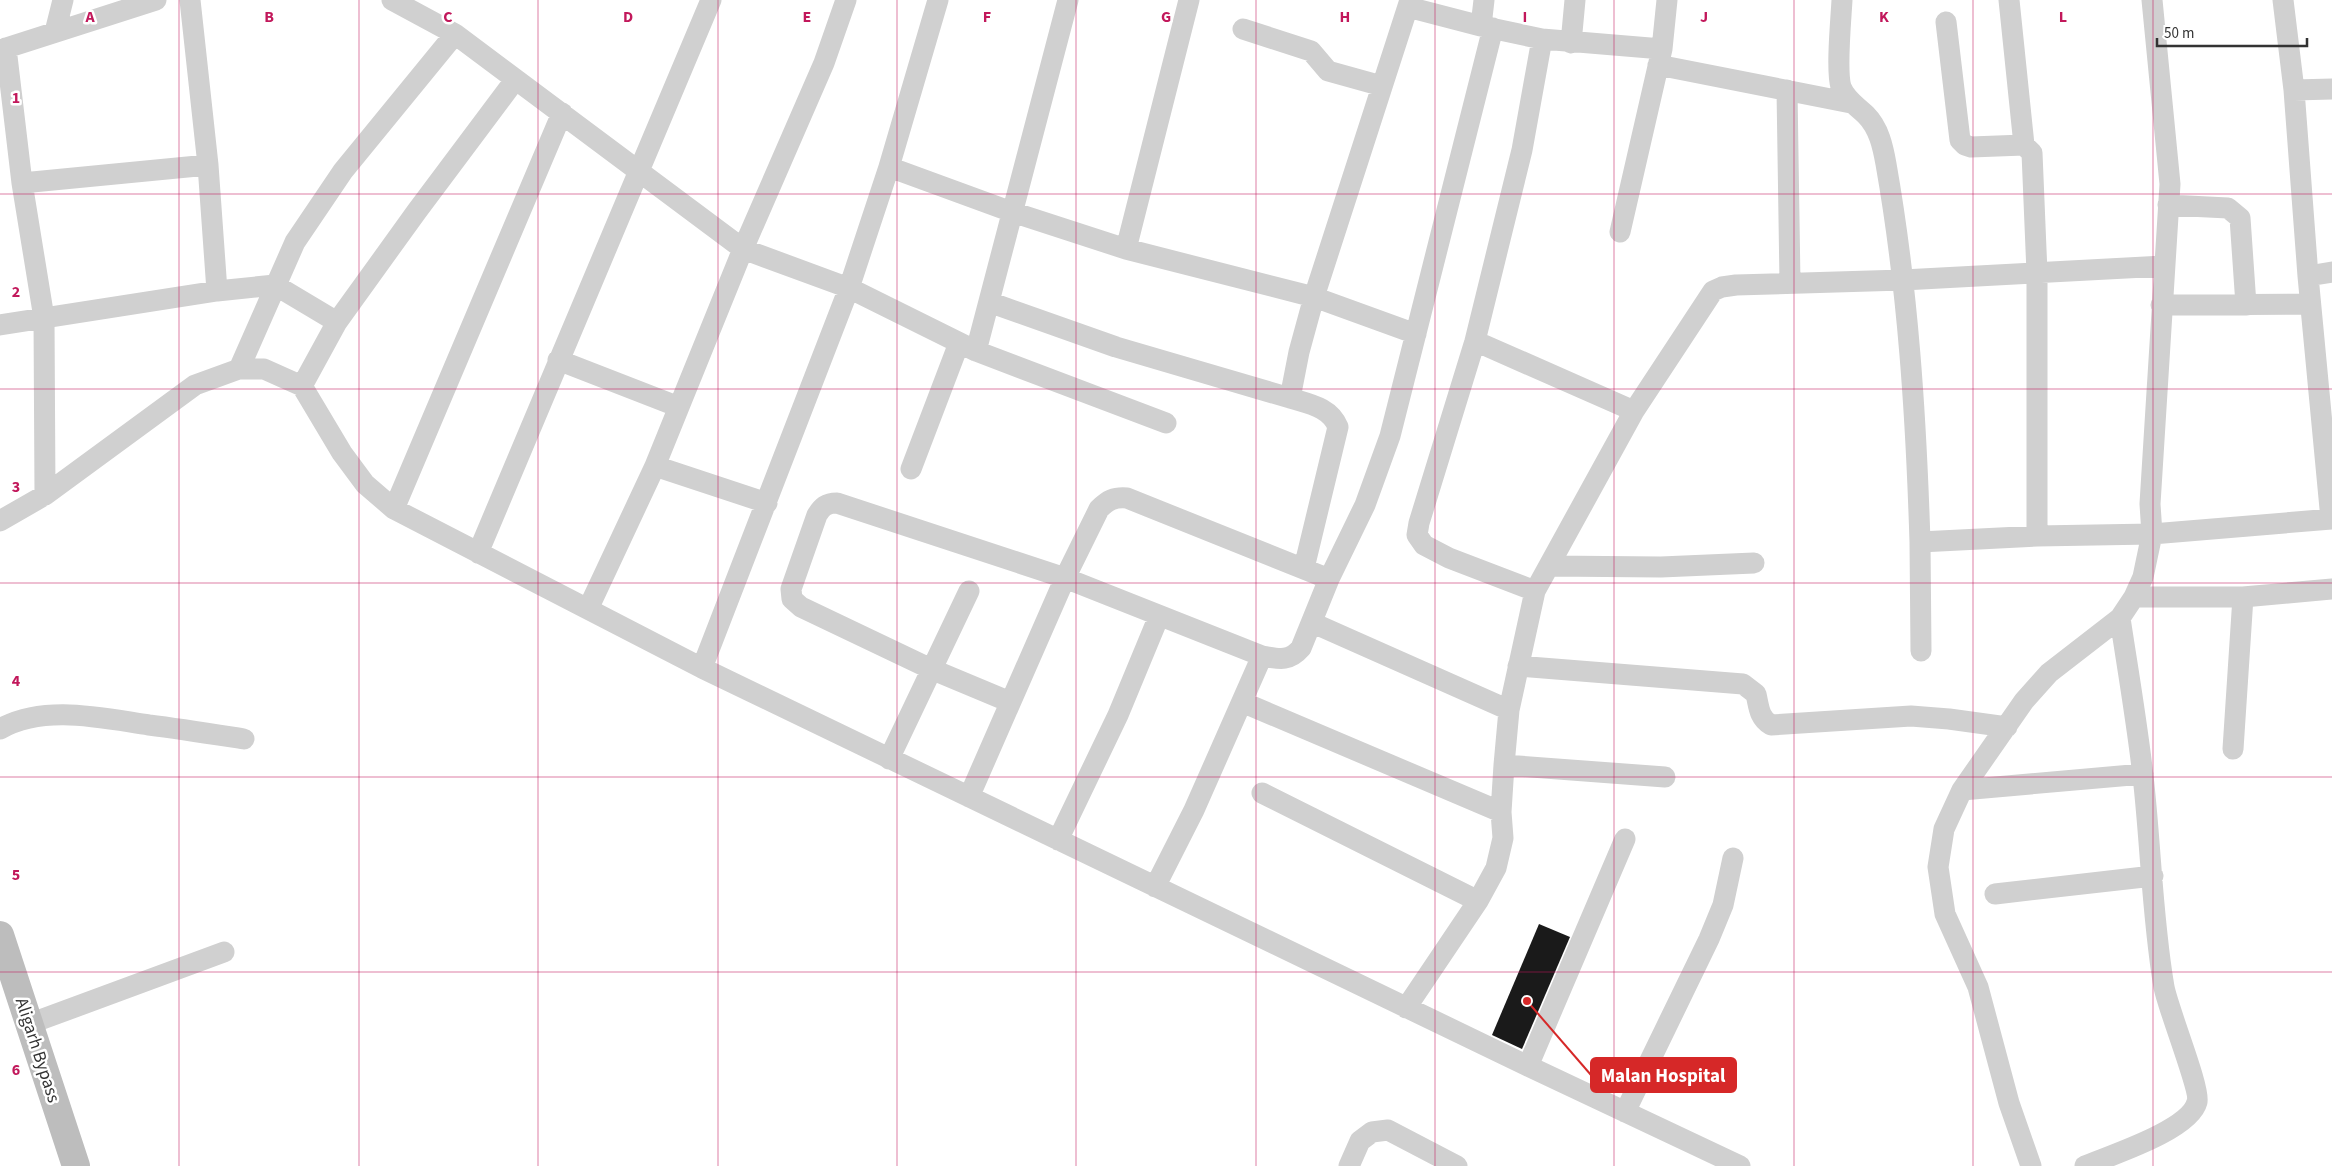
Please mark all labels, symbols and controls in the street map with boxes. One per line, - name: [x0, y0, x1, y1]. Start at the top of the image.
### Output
- text: A: [84, 6, 95, 28]
- text: B: [264, 6, 274, 28]
- text: C: [443, 6, 453, 28]
- text: D: [623, 6, 633, 28]
- text: E: [803, 6, 811, 28]
- text: F: [983, 6, 991, 28]
- text: G: [1161, 6, 1171, 28]
- text: H: [1340, 6, 1350, 28]
- text: I: [1523, 6, 1527, 28]
- text: J: [1700, 6, 1708, 28]
- text: K: [1879, 6, 1889, 28]
- text: L: [2059, 6, 2067, 28]
- scale bar: [2157, 15, 2307, 47]
- text: 50 m: [2164, 23, 2194, 44]
- text: 1: [12, 87, 20, 109]
- text: 2: [12, 281, 20, 303]
- text: 3: [12, 476, 20, 498]
- text: 4: [12, 670, 21, 692]
- text: 5: [12, 864, 20, 886]
- street label: Aligarh Bypass: [9, 994, 66, 1106]
- callout: Malan Hospital: [1591, 1058, 1736, 1092]
- text: 6: [12, 1059, 20, 1081]
- text: Malan Hospital: [1601, 1063, 1726, 1090]

